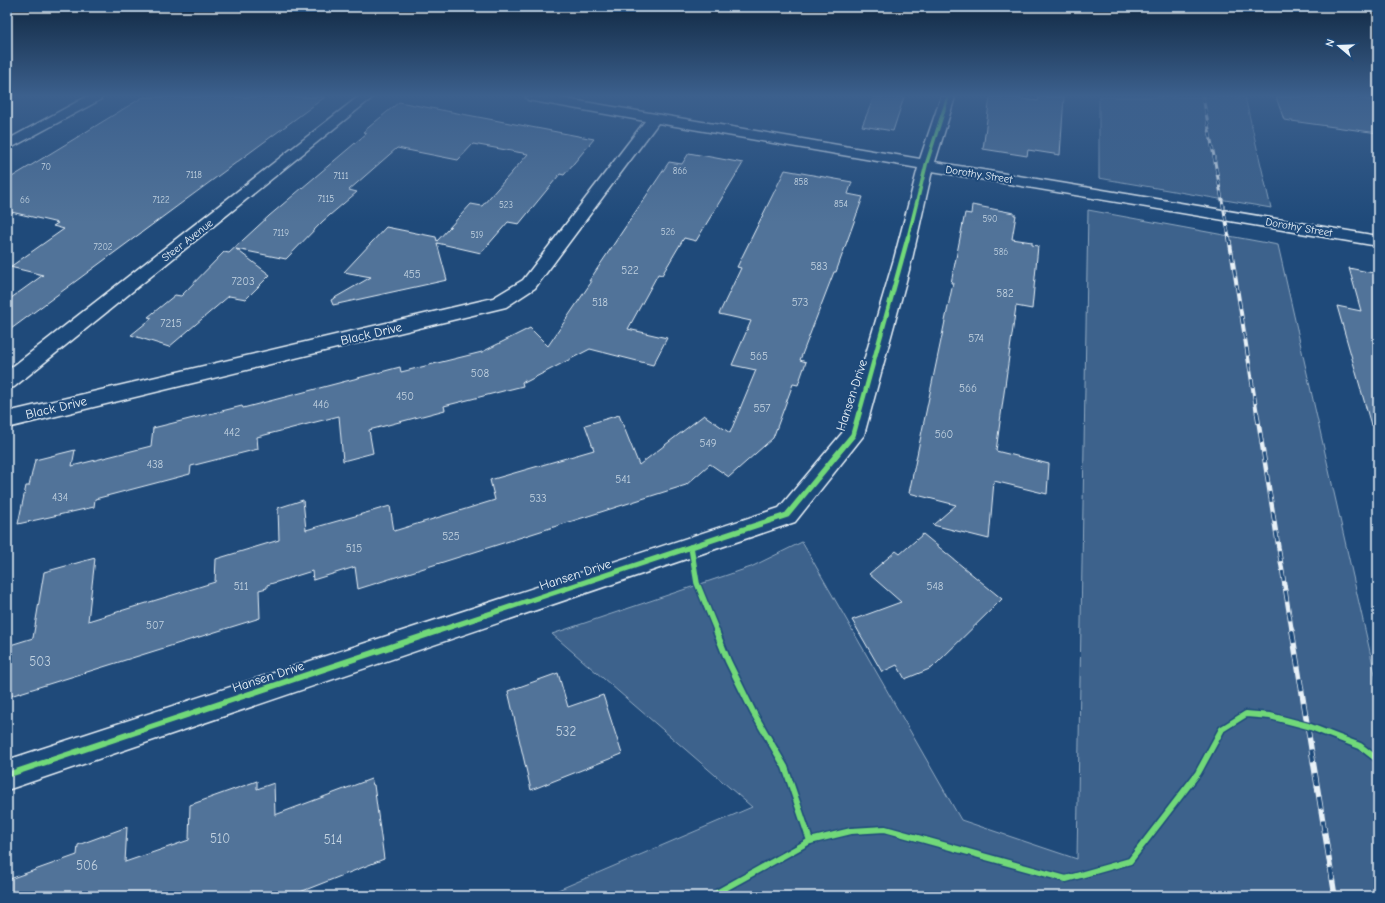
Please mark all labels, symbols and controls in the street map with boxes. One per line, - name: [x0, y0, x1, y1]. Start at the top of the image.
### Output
- north arrow: [1319, 26, 1359, 66]
- text: N: [1323, 37, 1337, 48]
- house number: 70: [41, 162, 51, 172]
- street label: Dorothy Street: [944, 163, 1014, 186]
- house number: 866: [673, 166, 687, 176]
- house number: 7118: [186, 170, 202, 180]
- house number: 7111: [334, 171, 349, 181]
- house number: 858: [794, 177, 808, 187]
- house number: 7115: [318, 194, 334, 204]
- house number: 66: [20, 195, 30, 205]
- house number: 7122: [152, 195, 170, 205]
- house number: 854: [834, 199, 848, 209]
- house number: 523: [499, 200, 513, 210]
- house number: 590: [982, 214, 998, 224]
- street label: Dorothy Street: [1264, 215, 1334, 240]
- street label: Steer Avenue: [159, 216, 216, 264]
- house number: 526: [661, 227, 675, 237]
- house number: 7119: [273, 228, 289, 238]
- house number: 519: [470, 230, 484, 240]
- house number: 7202: [93, 242, 113, 252]
- house number: 586: [994, 247, 1008, 257]
- house number: 583: [810, 260, 828, 273]
- house number: 522: [621, 264, 639, 277]
- house number: 455: [403, 268, 421, 281]
- house number: 7203: [231, 275, 255, 288]
- house number: 582: [996, 287, 1014, 300]
- house number: 518: [592, 296, 608, 309]
- house number: 573: [792, 296, 808, 309]
- house number: 7215: [160, 317, 182, 330]
- street label: Black Drive: [339, 319, 404, 348]
- house number: 574: [968, 332, 984, 345]
- house number: 565: [750, 350, 768, 363]
- street label: Hansen Drive: [833, 357, 870, 433]
- house number: 508: [471, 367, 489, 380]
- house number: 566: [959, 382, 977, 395]
- house number: 450: [396, 390, 414, 403]
- street label: Black Drive: [24, 393, 89, 422]
- house number: 446: [313, 398, 329, 411]
- house number: 557: [753, 402, 771, 415]
- house number: 442: [224, 426, 240, 439]
- house number: 560: [935, 428, 953, 441]
- house number: 549: [699, 437, 717, 450]
- house number: 438: [147, 458, 164, 471]
- house number: 541: [615, 473, 631, 486]
- house number: 434: [52, 491, 68, 504]
- house number: 533: [529, 492, 547, 505]
- house number: 525: [442, 530, 460, 543]
- house number: 515: [346, 542, 362, 555]
- street label: Hansen Drive: [537, 556, 613, 593]
- house number: 511: [234, 580, 248, 593]
- house number: 548: [927, 580, 944, 593]
- house number: 507: [146, 619, 164, 632]
- house number: 503: [29, 654, 51, 669]
- street label: Hansen Drive: [230, 658, 306, 695]
- house number: 532: [556, 724, 576, 739]
- house number: 510: [210, 831, 230, 846]
- house number: 514: [324, 832, 342, 847]
- house number: 506: [76, 858, 98, 873]

